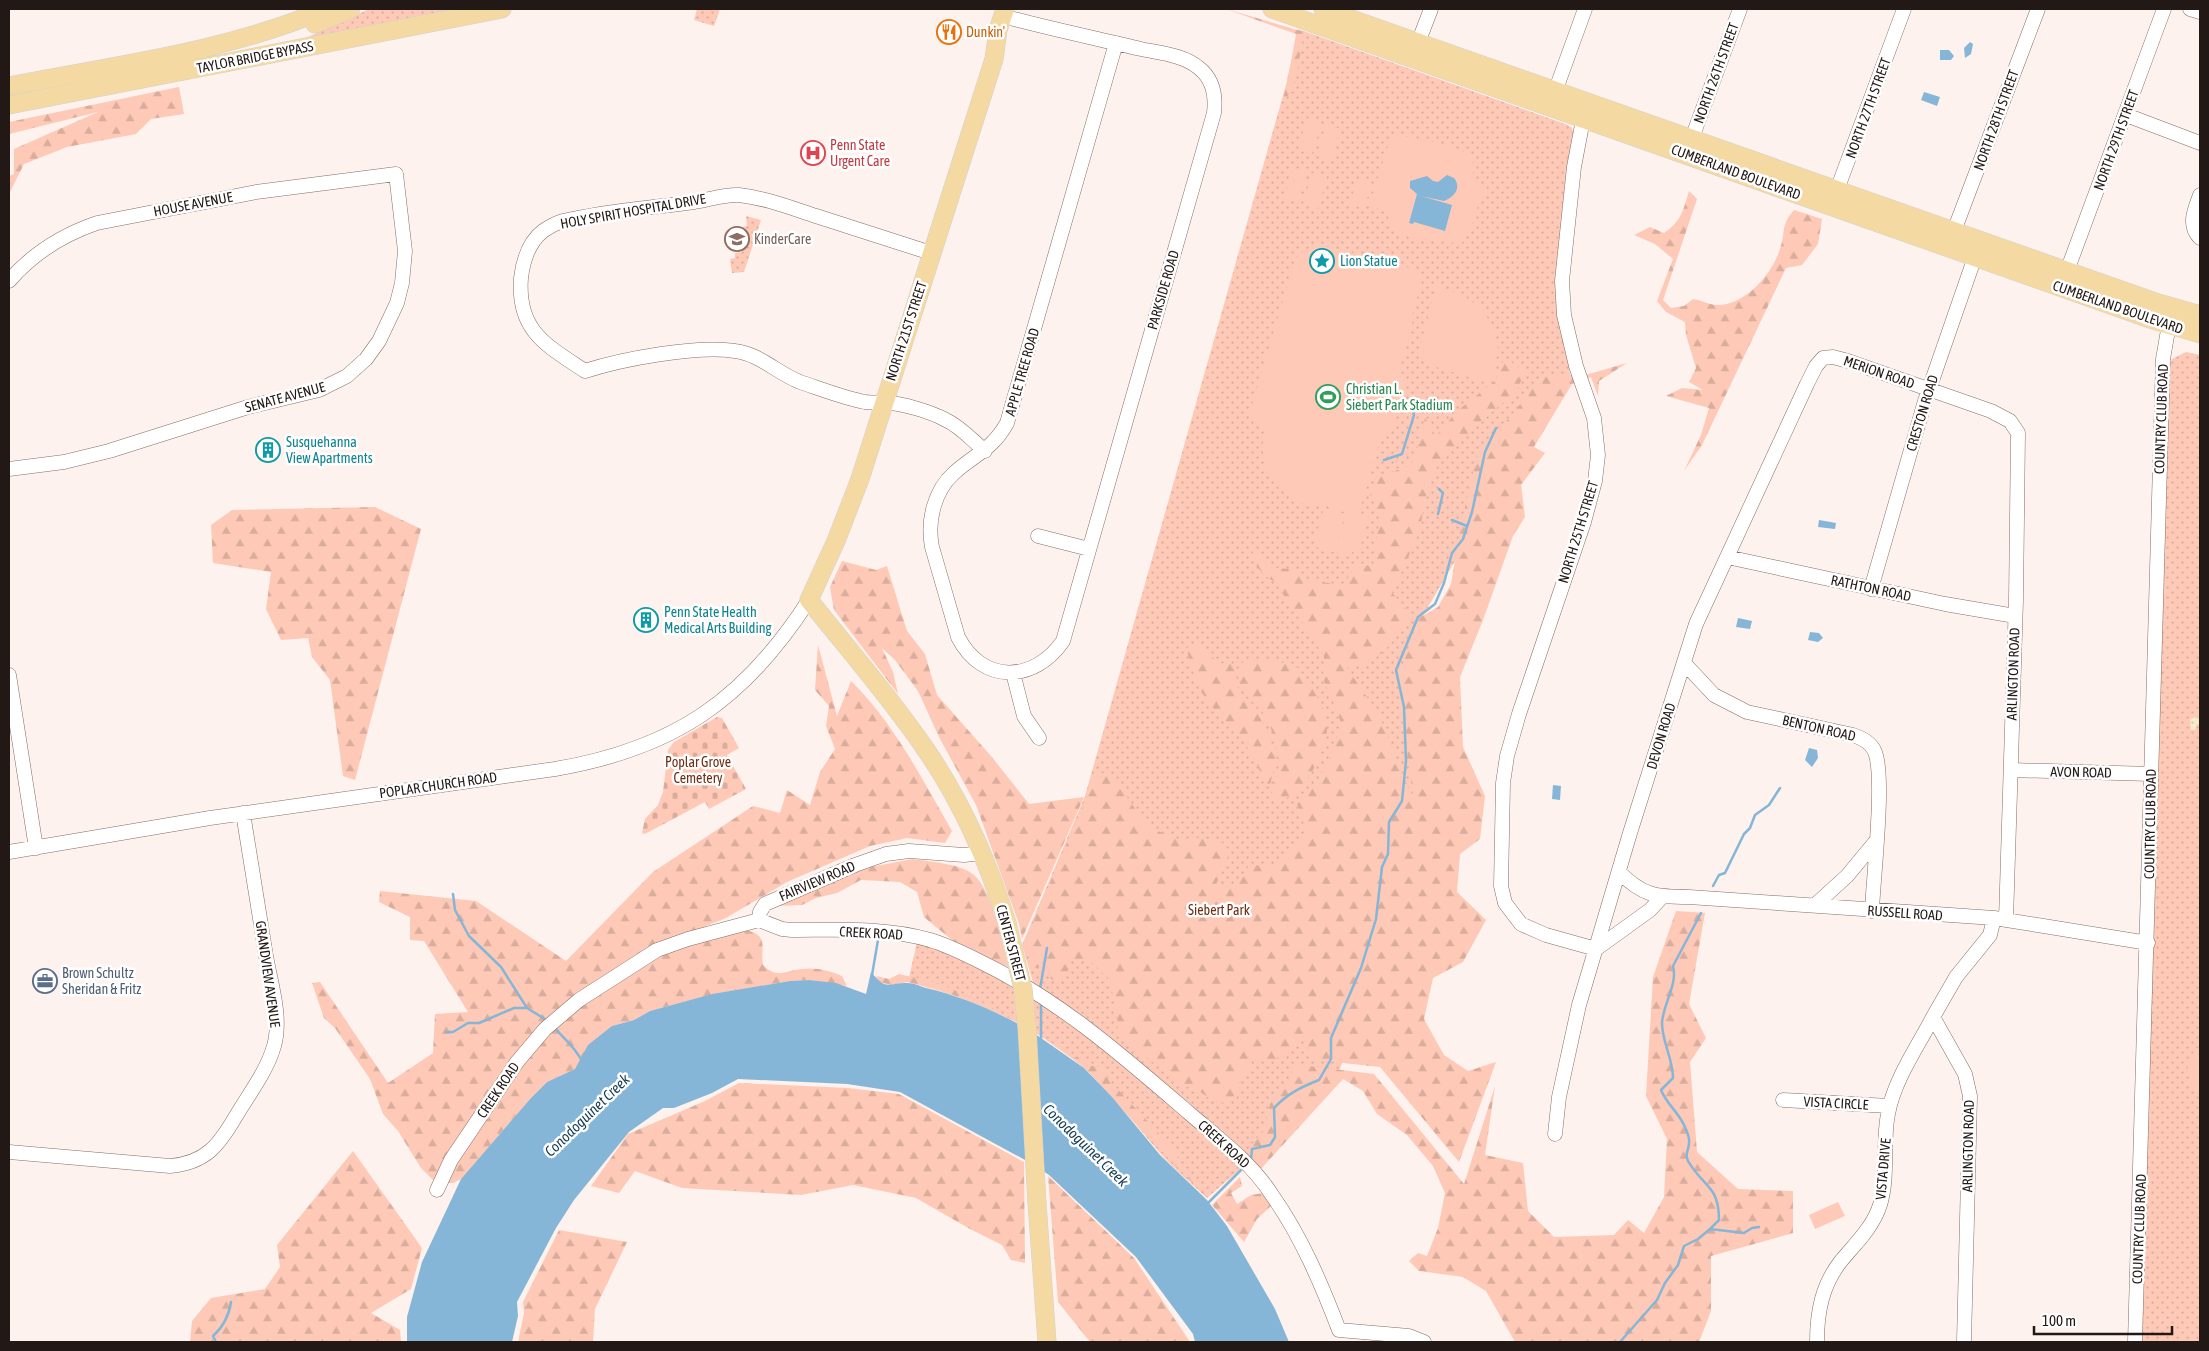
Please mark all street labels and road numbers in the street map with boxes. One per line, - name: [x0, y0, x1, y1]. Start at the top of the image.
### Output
- street label: NORTH 26TH STREET: [1690, 20, 1742, 126]
- street label: TAYLOR BRIDGE BYPASS: [195, 38, 315, 76]
- street label: NORTH 27TH STREET: [1842, 55, 1894, 161]
- street label: NORTH 28TH STREET: [1970, 67, 2022, 173]
- street label: NORTH 29TH STREET: [2090, 87, 2142, 193]
- street label: CUMBERLAND BOULEVARD: [1669, 141, 1803, 203]
- street label: HOUSE AVENUE: [152, 188, 234, 220]
- street label: HOLY SPIRIT HOSPITAL DRIVE: [559, 190, 707, 232]
- street label: PARKSIDE ROAD: [1144, 248, 1182, 332]
- street label: CUMBERLAND BOULEVARD: [2051, 277, 2185, 337]
- street label: NORTH 21ST STREET: [882, 279, 930, 383]
- street label: APPLE TREE ROAD: [1002, 326, 1042, 418]
- street label: MERION ROAD: [1841, 352, 1917, 392]
- street label: COUNTRY CLUB ROAD: [2151, 364, 2171, 474]
- street label: CRESTON ROAD: [1903, 373, 1941, 453]
- street label: SENATE AVENUE: [243, 379, 327, 415]
- street label: NORTH 25TH STREET: [1555, 479, 1601, 585]
- street label: RATHTON ROAD: [1829, 572, 1913, 604]
- street label: ARLINGTON ROAD: [2003, 627, 2023, 720]
- street label: DEVON ROAD: [1643, 701, 1679, 771]
- street label: BENTON ROAD: [1781, 712, 1857, 744]
- street label: AVON ROAD: [2050, 763, 2112, 781]
- street label: POPLAR CHURCH ROAD: [378, 769, 498, 801]
- street label: COUNTRY CLUB ROAD: [2141, 769, 2159, 879]
- street label: FAIRVIEW ROAD: [777, 858, 857, 904]
- street label: RUSSELL ROAD: [1867, 902, 1943, 924]
- street label: CENTER STREET: [993, 903, 1029, 983]
- street label: GRANDVIEW AVENUE: [253, 920, 283, 1028]
- street label: CREEK ROAD: [839, 923, 903, 943]
- street label: CREEK ROAD: [474, 1059, 523, 1121]
- street label: VISTA CIRCLE: [1803, 1093, 1869, 1113]
- street label: ARLINGTON ROAD: [1959, 1099, 1977, 1192]
- street label: CREEK ROAD: [1195, 1117, 1253, 1171]
- street label: VISTA DRIVE: [1872, 1137, 1894, 1201]
- street label: COUNTRY CLUB ROAD: [2129, 1174, 2149, 1284]

